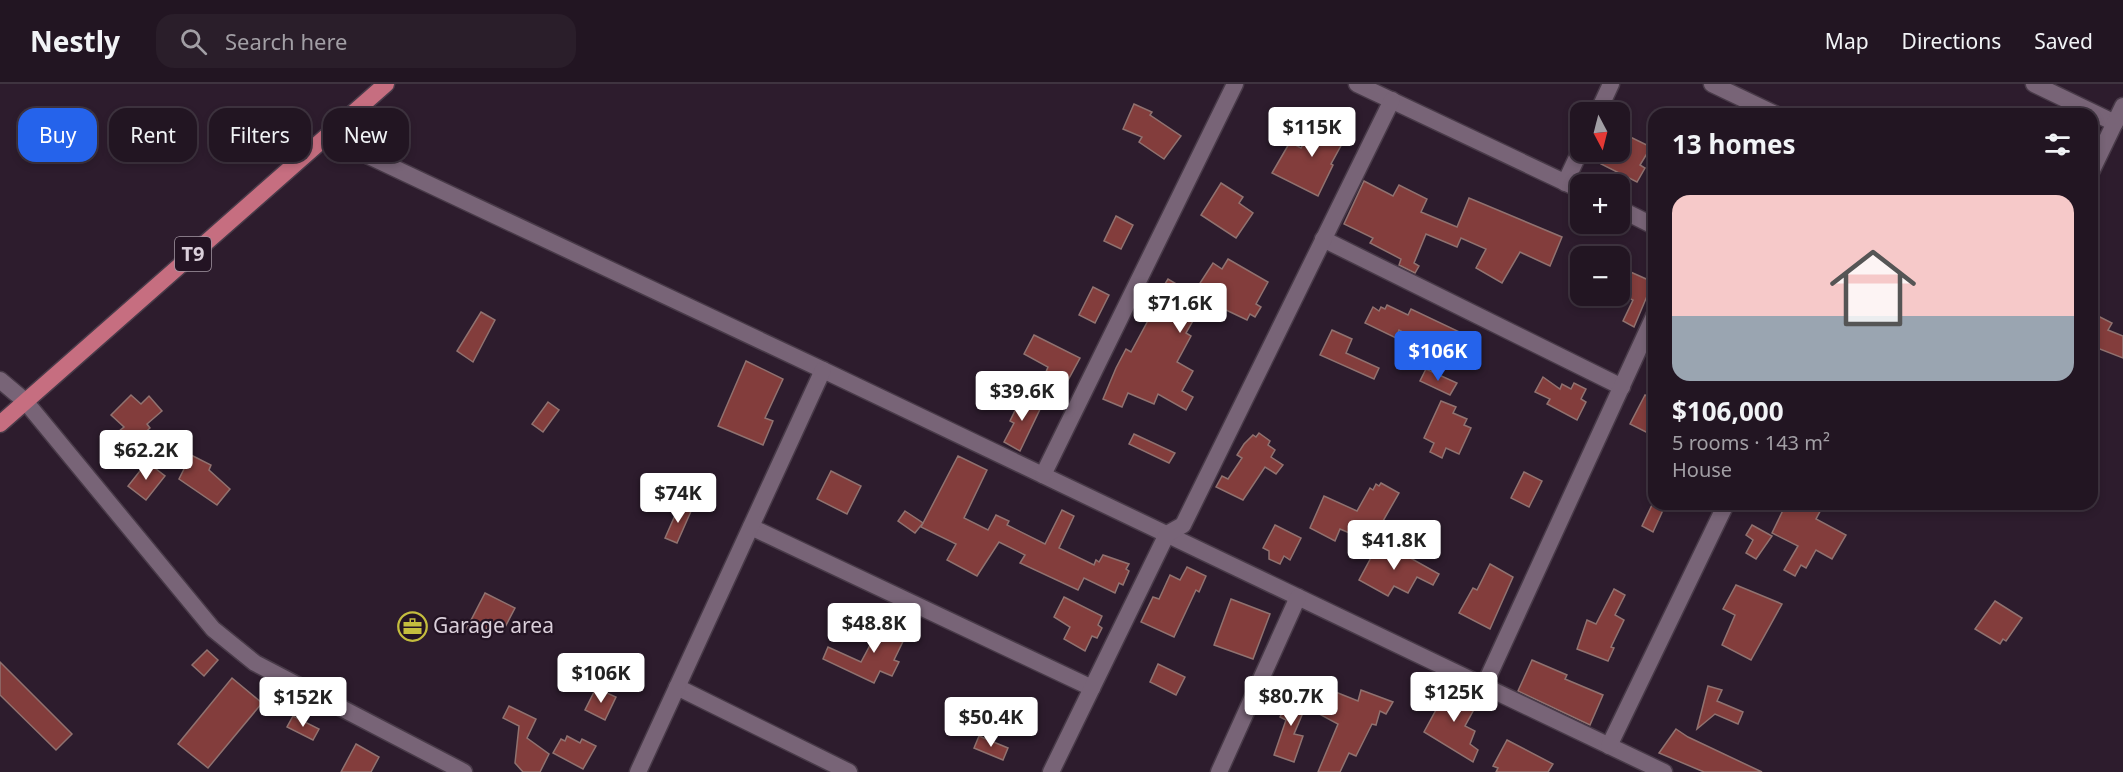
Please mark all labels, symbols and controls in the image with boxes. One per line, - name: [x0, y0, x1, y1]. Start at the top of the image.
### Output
- search box: [156, 14, 576, 68]
- text: Nestly: [30, 22, 120, 60]
- icon: search: [177, 25, 210, 58]
- text: Search here: [225, 26, 347, 56]
- text: Map: [1825, 27, 1869, 55]
- text: Directions: [1902, 27, 2001, 55]
- text: Saved: [2034, 27, 2093, 55]
- north arrow: [1570, 102, 1630, 162]
- map controls: [1570, 102, 1630, 306]
- pin: $115K: [1270, 107, 1354, 158]
- chip: Buy: [18, 108, 97, 162]
- chip: Rent: [109, 108, 197, 162]
- chip: Filters: [209, 108, 311, 162]
- chip: New: [323, 108, 409, 162]
- text: $115K: [1282, 113, 1342, 140]
- text: 13 homes: [1672, 126, 1796, 162]
- icon: filters: [2041, 128, 2074, 161]
- button: +: [1570, 174, 1630, 234]
- icon: home: [1819, 234, 1927, 342]
- road number: T9: [175, 237, 211, 271]
- button: −: [1570, 246, 1630, 306]
- pin: $71.6K: [1131, 283, 1229, 334]
- text: $71.6K: [1148, 289, 1212, 316]
- pin: $106K: [1396, 331, 1480, 382]
- text: $106K: [1408, 337, 1468, 364]
- pin: $39.6K: [973, 371, 1071, 422]
- text: $39.6K: [990, 377, 1054, 404]
- text: $106,000: [1672, 393, 1784, 429]
- text: 5 rooms · 143 m²: [1672, 429, 1830, 456]
- pin: $62.2K: [97, 430, 195, 481]
- text: $62.2K: [114, 436, 178, 463]
- text: House: [1672, 456, 1732, 483]
- pin: $74K: [642, 473, 714, 524]
- text: $74K: [654, 479, 702, 506]
- pin: $41.8K: [1345, 520, 1443, 571]
- text: $41.8K: [1362, 526, 1426, 553]
- pin: $48.8K: [825, 603, 923, 654]
- text: $48.8K: [842, 609, 906, 636]
- office icon: Garage area: [396, 610, 428, 642]
- place label: Garage area: [433, 611, 554, 639]
- pin: $106K: [559, 653, 643, 704]
- text: $106K: [571, 659, 631, 686]
- pin: $125K: [1412, 672, 1496, 723]
- pin: $80.7K: [1242, 676, 1340, 727]
- pin: $152K: [261, 677, 345, 728]
- text: $125K: [1424, 678, 1484, 705]
- text: $80.7K: [1259, 682, 1323, 709]
- text: $152K: [273, 683, 333, 710]
- pin: $50.4K: [942, 697, 1040, 748]
- text: $50.4K: [959, 703, 1023, 730]

